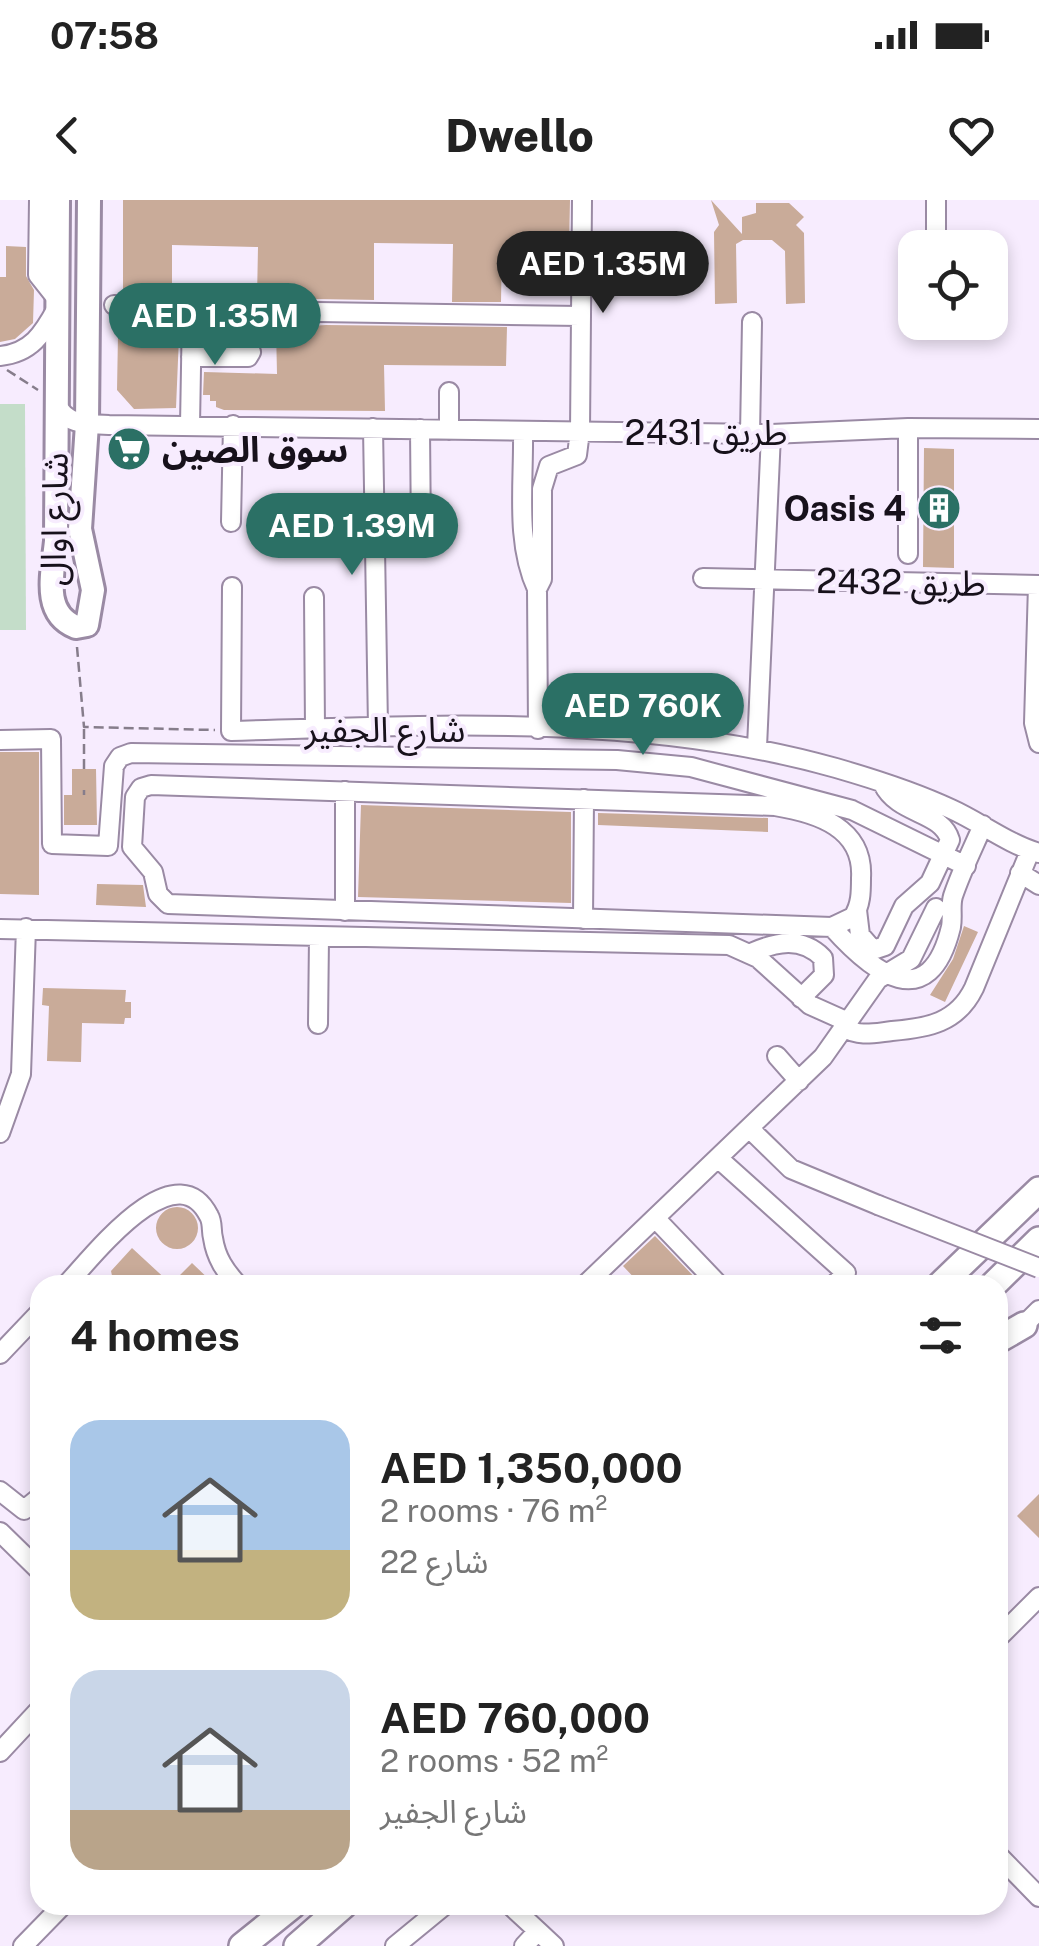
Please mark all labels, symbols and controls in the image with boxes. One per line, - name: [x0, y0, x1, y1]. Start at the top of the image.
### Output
- text: 07:58: [50, 13, 159, 58]
- icon: back: [40, 108, 95, 163]
- icon: heart: [944, 108, 999, 163]
- text: Dwello: [445, 109, 594, 162]
- map controls: [898, 230, 1008, 340]
- button: locate: [898, 230, 1008, 340]
- pin: AED 1.35M: [489, 231, 717, 316]
- text: AED 1.35M: [519, 245, 687, 282]
- pin: AED 1.35M: [101, 283, 329, 368]
- text: AED 1.35M: [131, 297, 299, 334]
- street label: طريق 2431: [625, 412, 787, 454]
- supermarket icon: سوق الصين: [106, 426, 152, 472]
- place label: سوق الصين: [162, 429, 348, 470]
- street label: شارع اوال: [32, 452, 82, 586]
- building icon: Oasis 4: [916, 485, 962, 531]
- place label: Oasis 4: [784, 488, 906, 529]
- pin: AED 1.39M: [238, 493, 466, 578]
- text: AED 1.39M: [268, 507, 436, 544]
- street label: طريق 2432: [816, 560, 986, 605]
- pin: AED 760K: [540, 673, 746, 758]
- text: AED 760K: [564, 687, 722, 724]
- street label: شارع الجفير: [304, 709, 465, 756]
- icon: filters: [913, 1308, 968, 1363]
- text: 4 homes: [70, 1311, 240, 1360]
- text: AED 1,350,000: [380, 1443, 683, 1492]
- icon: home: [150, 1460, 270, 1580]
- text: 2 rooms · 76 m²: [380, 1492, 607, 1529]
- text: شارع 22: [380, 1543, 488, 1580]
- text: AED 760,000: [380, 1693, 650, 1742]
- icon: home: [150, 1710, 270, 1830]
- text: 2 rooms · 52 m²: [380, 1742, 608, 1779]
- text: شارع الجفير: [380, 1793, 527, 1830]

